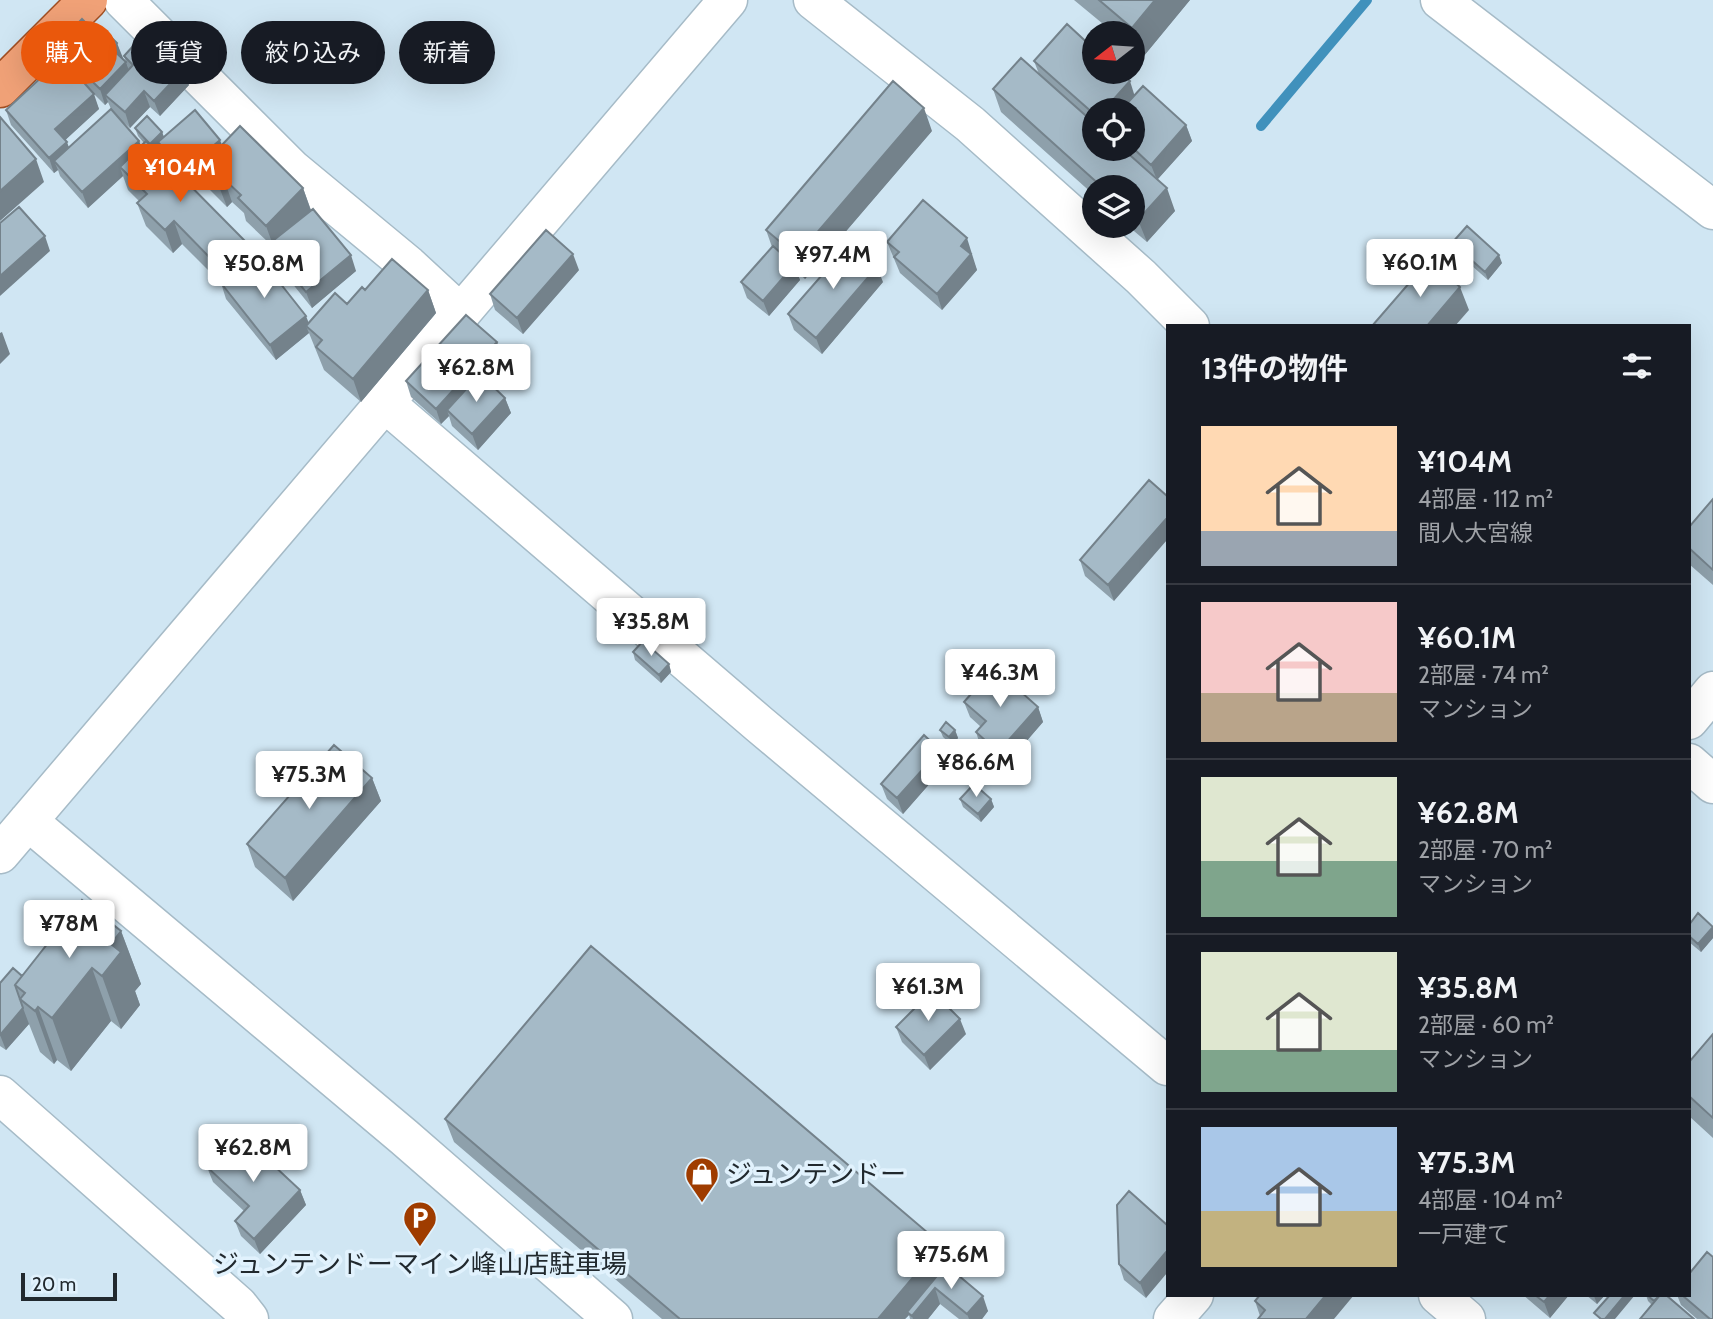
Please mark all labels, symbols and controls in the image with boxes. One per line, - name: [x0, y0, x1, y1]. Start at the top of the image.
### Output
- chip: 購入: [21, 21, 117, 84]
- chip: 賃貸: [131, 21, 227, 84]
- chip: 絞り込み: [241, 21, 385, 84]
- chip: 新着: [399, 21, 495, 84]
- north arrow: [1082, 21, 1144, 84]
- map controls: [1082, 21, 1145, 238]
- button: locate: [1082, 98, 1145, 161]
- pin: ¥104M: [131, 144, 229, 204]
- text: ¥104M: [144, 153, 216, 181]
- button: layers: [1082, 175, 1145, 238]
- pin: ¥97.4M: [776, 232, 890, 291]
- pin: ¥50.8M: [207, 240, 321, 300]
- text: ¥97.4M: [795, 240, 871, 268]
- pin: ¥60.1M: [1363, 240, 1477, 299]
- text: ¥60.1M: [1382, 248, 1458, 276]
- text: ¥50.8M: [224, 249, 304, 277]
- pin: ¥62.8M: [419, 344, 533, 404]
- icon: filters: [1618, 347, 1656, 385]
- text: 13件の物件: [1201, 350, 1348, 387]
- text: ¥62.8M: [437, 353, 515, 381]
- text: ¥104M: [1418, 443, 1512, 480]
- icon: home: [1257, 454, 1341, 538]
- text: 4部屋 · 112 m²: [1418, 485, 1553, 513]
- text: 間人大宮線: [1418, 519, 1533, 547]
- pin: ¥35.8M: [594, 598, 708, 658]
- text: ¥35.8M: [613, 607, 689, 635]
- text: ¥60.1M: [1418, 619, 1516, 656]
- icon: home: [1257, 630, 1341, 714]
- pin: ¥46.3M: [943, 650, 1057, 709]
- text: ¥46.3M: [961, 658, 1039, 686]
- text: 2部屋 · 74 m²: [1418, 661, 1549, 689]
- text: マンション: [1418, 695, 1533, 723]
- pin: ¥86.6M: [919, 740, 1033, 799]
- text: ¥86.6M: [937, 748, 1015, 776]
- pin: ¥75.3M: [252, 752, 366, 811]
- text: ¥75.3M: [272, 760, 346, 788]
- text: ¥62.8M: [1418, 794, 1519, 831]
- icon: home: [1257, 805, 1341, 889]
- text: 2部屋 · 70 m²: [1418, 836, 1552, 864]
- text: マンション: [1418, 870, 1533, 898]
- pin: ¥78M: [28, 900, 110, 960]
- text: ¥78M: [40, 909, 98, 937]
- pin: ¥61.3M: [871, 964, 985, 1023]
- text: ¥35.8M: [1418, 969, 1518, 1006]
- text: ¥61.3M: [892, 972, 964, 1000]
- icon: home: [1257, 980, 1341, 1064]
- text: 2部屋 · 60 m²: [1418, 1011, 1554, 1039]
- text: マンション: [1418, 1045, 1533, 1073]
- pin: ¥62.8M: [196, 1124, 310, 1184]
- text: ¥62.8M: [214, 1133, 292, 1161]
- text: ¥75.3M: [1418, 1144, 1515, 1181]
- shop icon: ジュンテンドー: [683, 1155, 721, 1204]
- icon: home: [1257, 1155, 1341, 1239]
- place label: ジュンテンドー: [726, 1158, 906, 1190]
- text: 4部屋 · 104 m²: [1418, 1186, 1563, 1214]
- parking icon: ジュンテンドーマイン峰山店駐車場: [401, 1199, 439, 1248]
- text: 一戸建て: [1418, 1220, 1510, 1248]
- pin: ¥75.6M: [894, 1232, 1008, 1291]
- text: ¥75.6M: [913, 1240, 989, 1268]
- place label: ジュンテンドーマイン峰山店駐車場: [213, 1248, 627, 1280]
- scale bar: [21, 1270, 117, 1302]
- text: 20 m: [32, 1273, 76, 1296]

